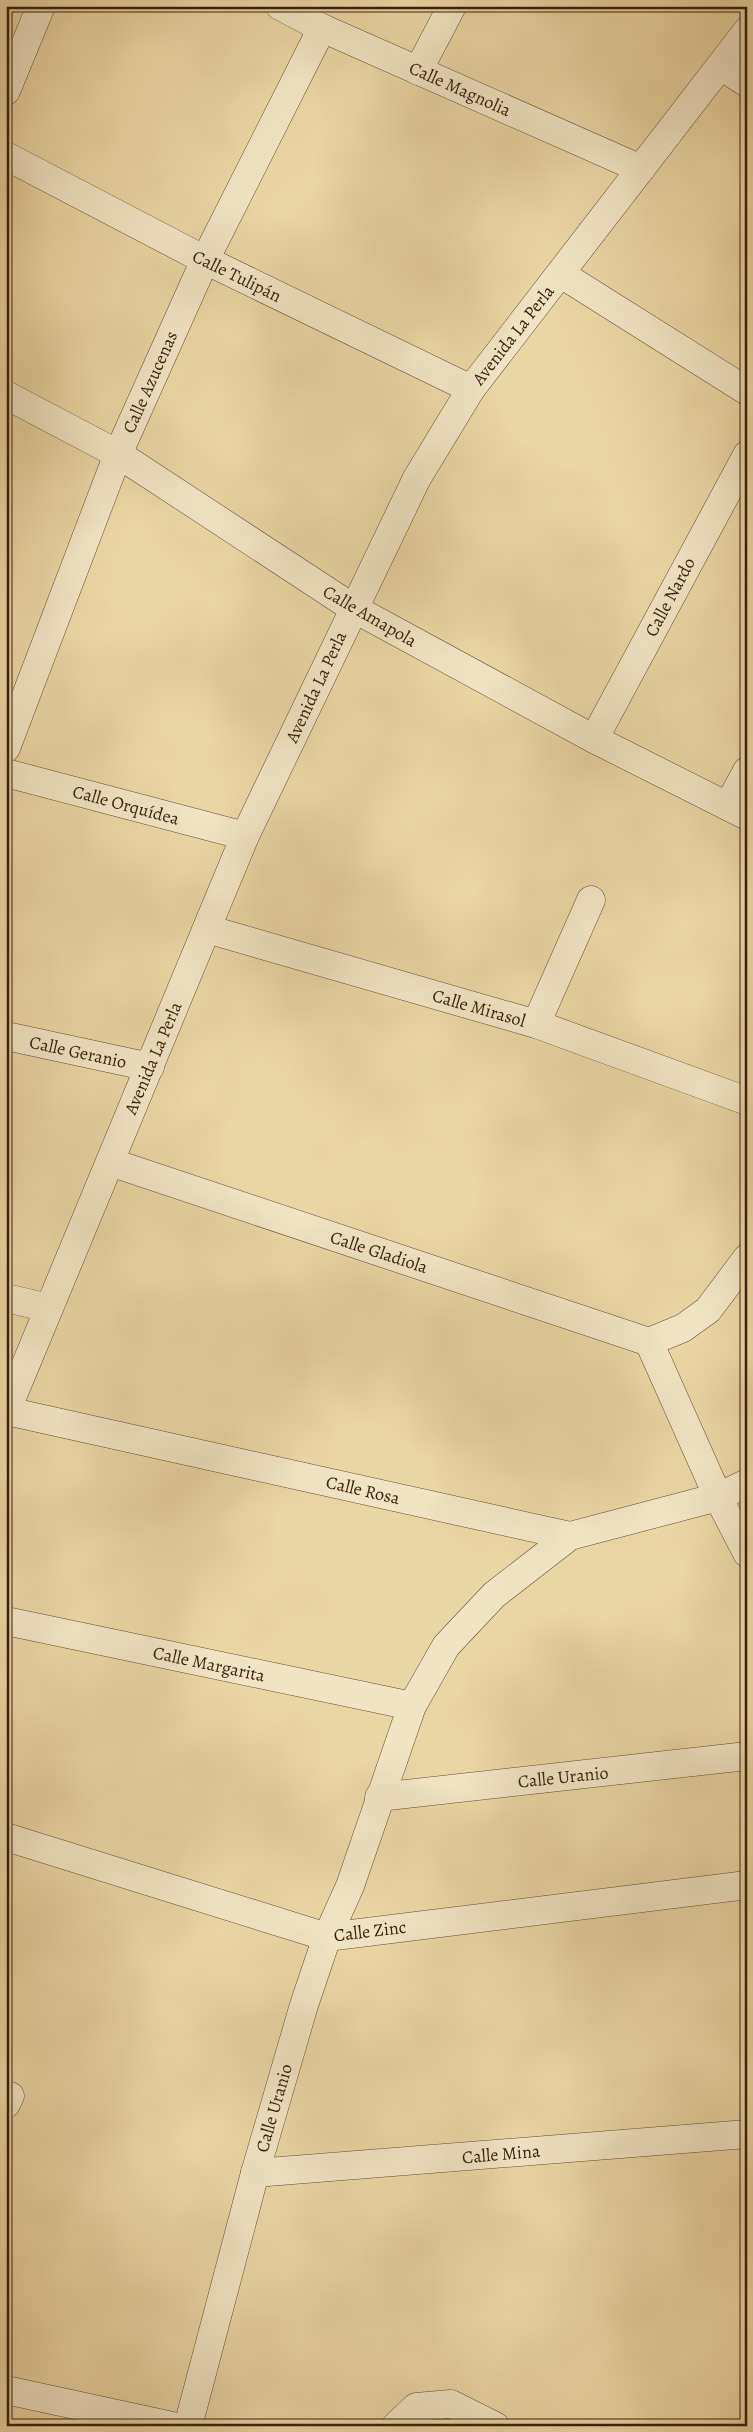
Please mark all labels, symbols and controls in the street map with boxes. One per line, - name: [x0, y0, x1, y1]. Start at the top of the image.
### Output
- street label: Calle Magnolia: [405, 56, 515, 122]
- street label: Calle Tulipán: [188, 244, 286, 308]
- street label: Avenida La Perla: [466, 280, 560, 391]
- street label: Calle Azucenas: [117, 327, 183, 437]
- street label: Calle Nardo: [639, 553, 701, 641]
- street label: Calle Amapola: [319, 579, 422, 653]
- street label: Avenida La Perla: [279, 627, 353, 748]
- street label: Calle Orquídea: [70, 779, 183, 831]
- street label: Calle Mirasol: [430, 983, 529, 1033]
- street label: Avenida La Perla: [118, 997, 188, 1119]
- street label: Calle Geranio: [27, 1030, 129, 1074]
- street label: Calle Gladiola: [327, 1225, 431, 1279]
- street label: Calle Rosa: [324, 1470, 403, 1510]
- street label: Calle Margarita: [151, 1640, 268, 1688]
- street label: Calle Uranio: [517, 1760, 610, 1794]
- street label: Calle Zinc: [332, 1915, 408, 1947]
- street label: Calle Uranio: [250, 2061, 298, 2155]
- street label: Calle Mina: [461, 2139, 542, 2169]

